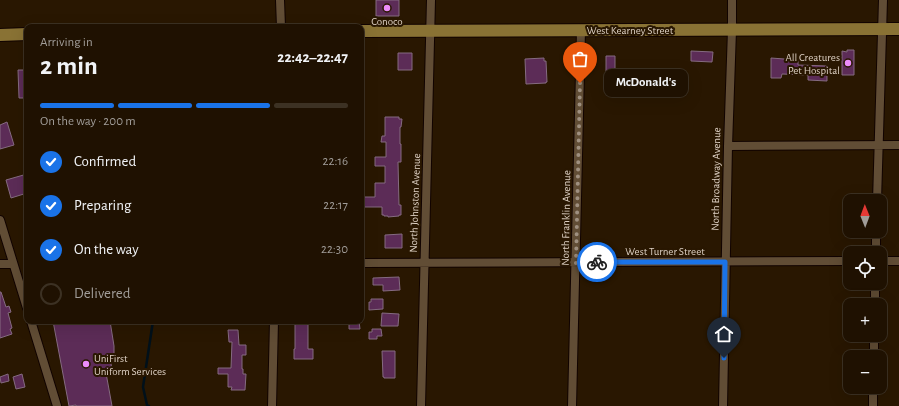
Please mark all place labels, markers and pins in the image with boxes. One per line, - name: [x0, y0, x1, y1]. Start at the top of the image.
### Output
- marker: Conoco: [382, 3, 392, 13]
- place label: Conoco: [371, 16, 403, 27]
- pin: [563, 42, 597, 83]
- place label: All Creatures Pet Hospital: [786, 52, 840, 76]
- marker: All Creatures Pet Hospital: [843, 58, 853, 68]
- callout: McDonald's: [604, 69, 688, 97]
- pin: [707, 317, 741, 358]
- place label: UniFirst Uniform Services: [94, 353, 166, 377]
- marker: UniFirst Uniform Services: [81, 359, 91, 369]

